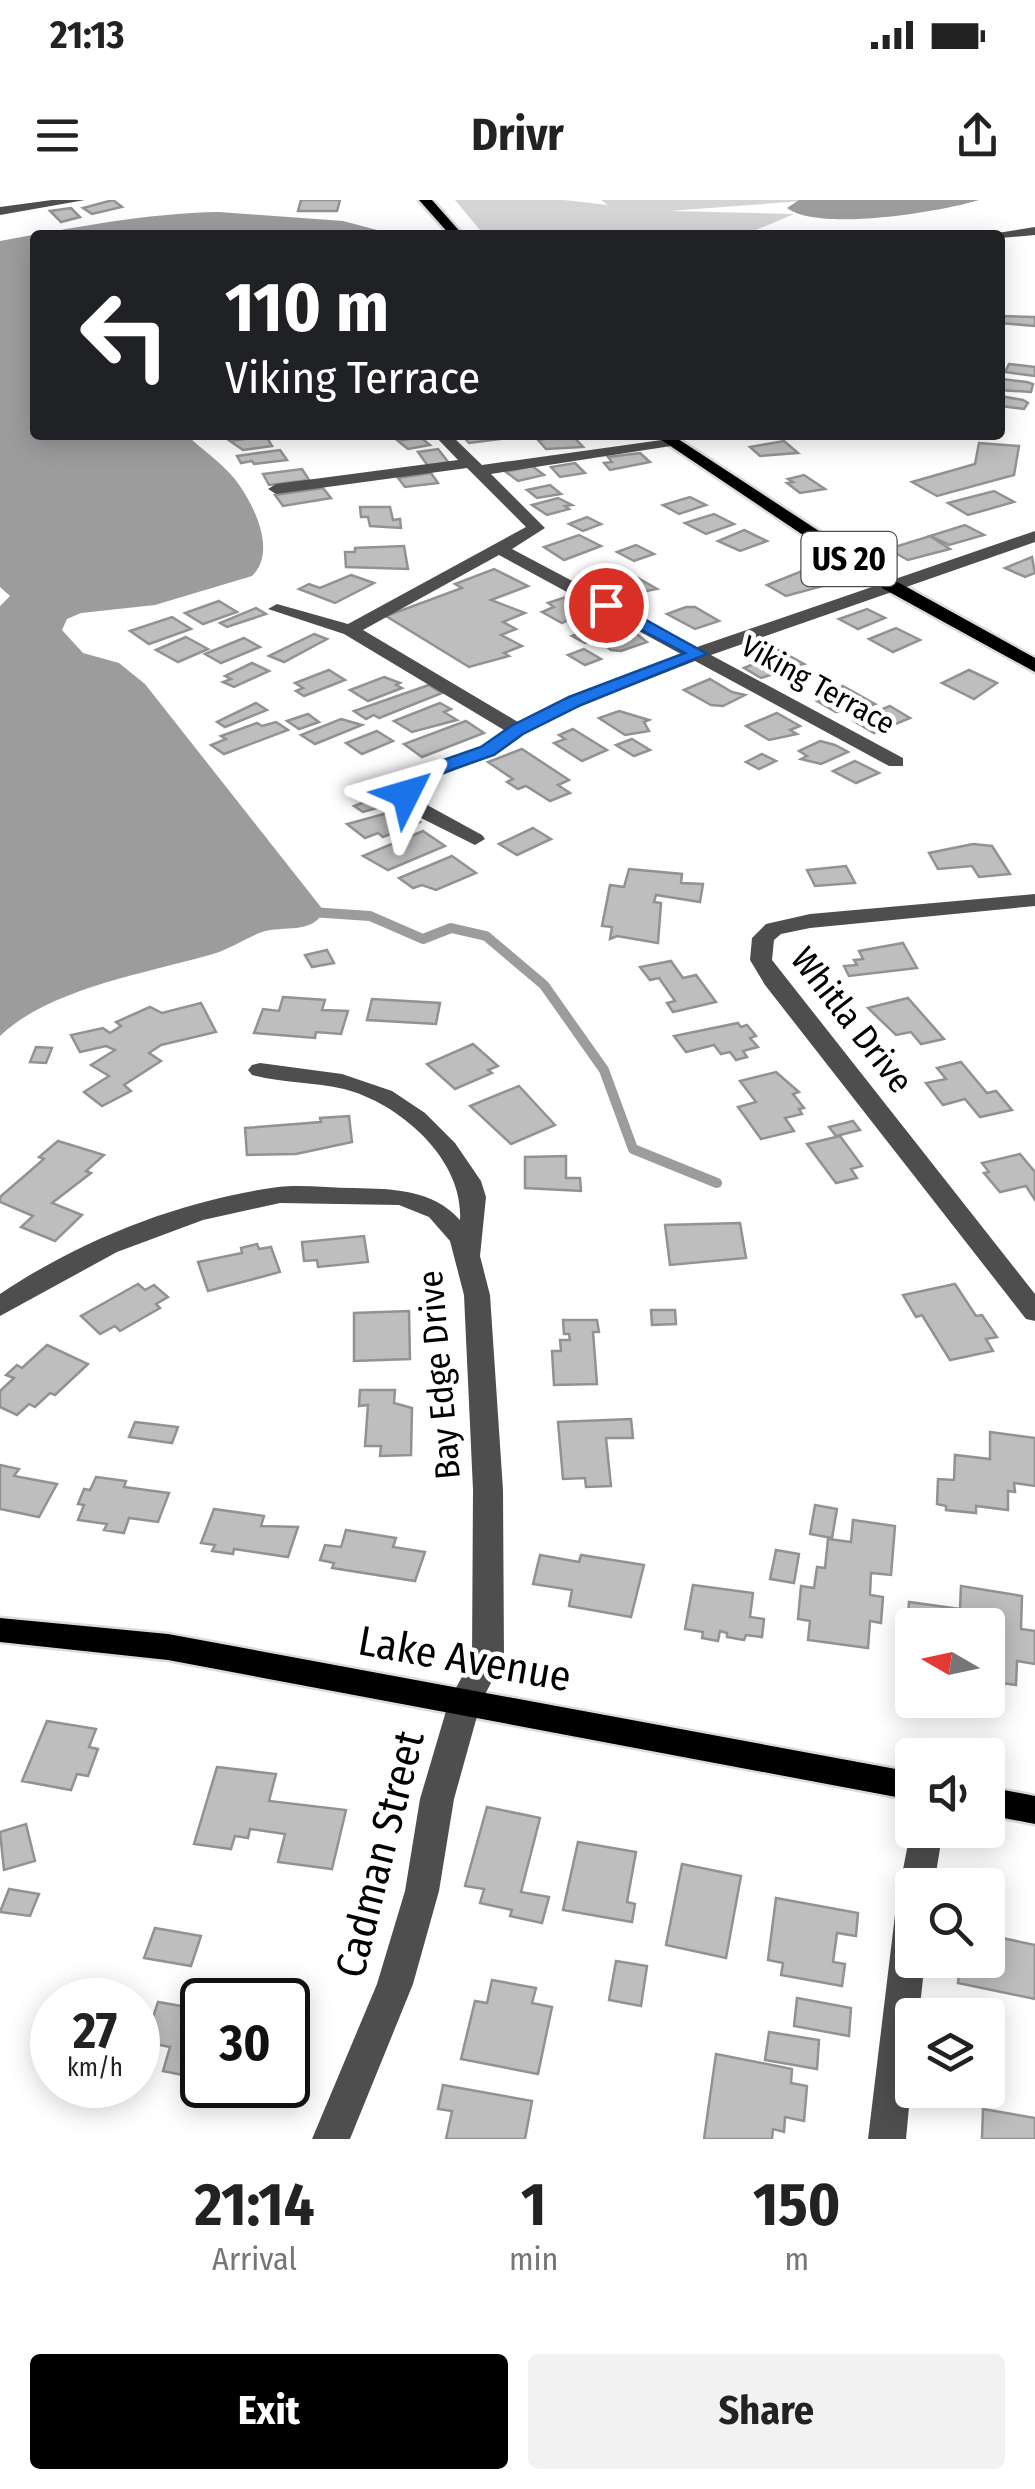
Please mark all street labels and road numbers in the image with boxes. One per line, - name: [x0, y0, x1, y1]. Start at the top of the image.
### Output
- road number: US 20: [802, 532, 896, 586]
- street label: Viking Terrace: [735, 628, 901, 742]
- street label: Whitla Drive: [782, 939, 922, 1101]
- street label: Bay Edge Drive: [409, 1269, 469, 1481]
- street label: Lake Avenue: [355, 1616, 575, 1702]
- street label: Cadman Street: [325, 1726, 435, 1983]

